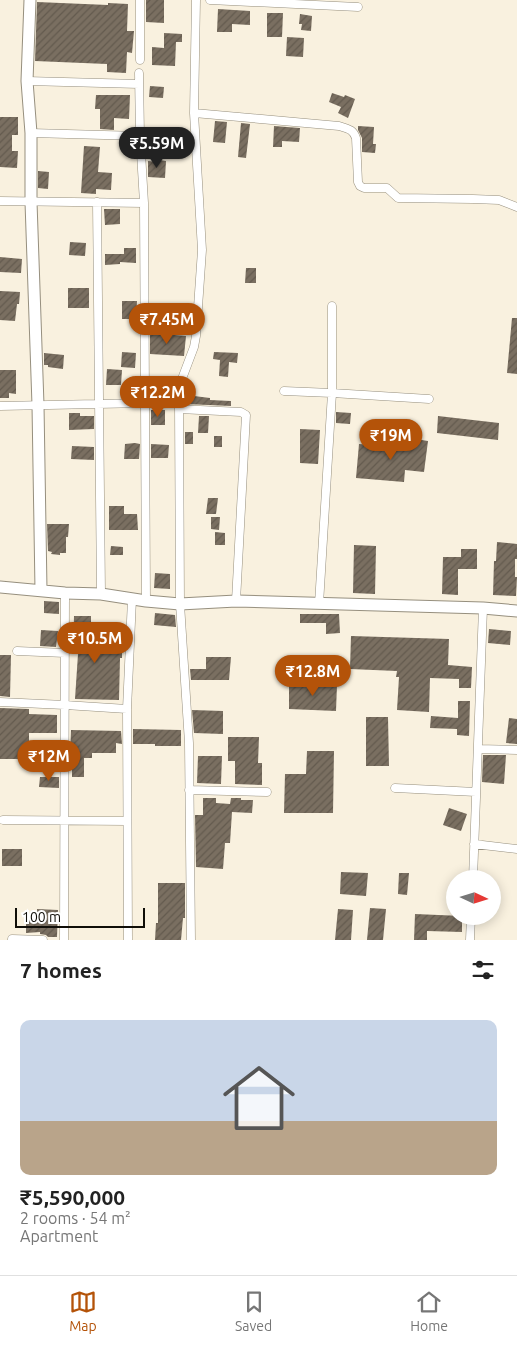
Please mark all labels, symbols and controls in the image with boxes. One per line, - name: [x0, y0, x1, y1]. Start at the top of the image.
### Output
- pin: ₹5.59M: [116, 126, 198, 169]
- text: ₹5.59M: [130, 134, 184, 152]
- pin: ₹7.45M: [126, 302, 208, 345]
- text: ₹7.45M: [140, 310, 194, 328]
- pin: ₹12.2M: [117, 376, 199, 418]
- text: ₹12.2M: [131, 383, 185, 401]
- pin: ₹19M: [361, 418, 421, 461]
- text: ₹19M: [370, 426, 412, 444]
- pin: ₹10.5M: [54, 622, 136, 664]
- text: ₹10.5M: [68, 629, 122, 647]
- pin: ₹12.8M: [272, 654, 354, 697]
- text: ₹12.8M: [286, 662, 340, 680]
- pin: ₹12M: [19, 740, 79, 782]
- text: ₹12M: [28, 747, 70, 765]
- north arrow: [446, 870, 501, 925]
- map controls: [446, 870, 501, 925]
- scale bar: [15, 905, 145, 928]
- text: 100 m: [22, 909, 61, 925]
- icon: filters: [469, 956, 497, 984]
- text: 7 homes: [20, 958, 102, 982]
- icon: home: [214, 1053, 304, 1143]
- text: ₹5,590,000: [20, 1185, 125, 1209]
- text: 2 rooms · 54 m²: [20, 1209, 131, 1227]
- text: Apartment: [20, 1227, 98, 1245]
- tab: Map: [69, 1288, 97, 1334]
- tab: Saved: [235, 1288, 272, 1334]
- tab: Home: [410, 1288, 448, 1334]

